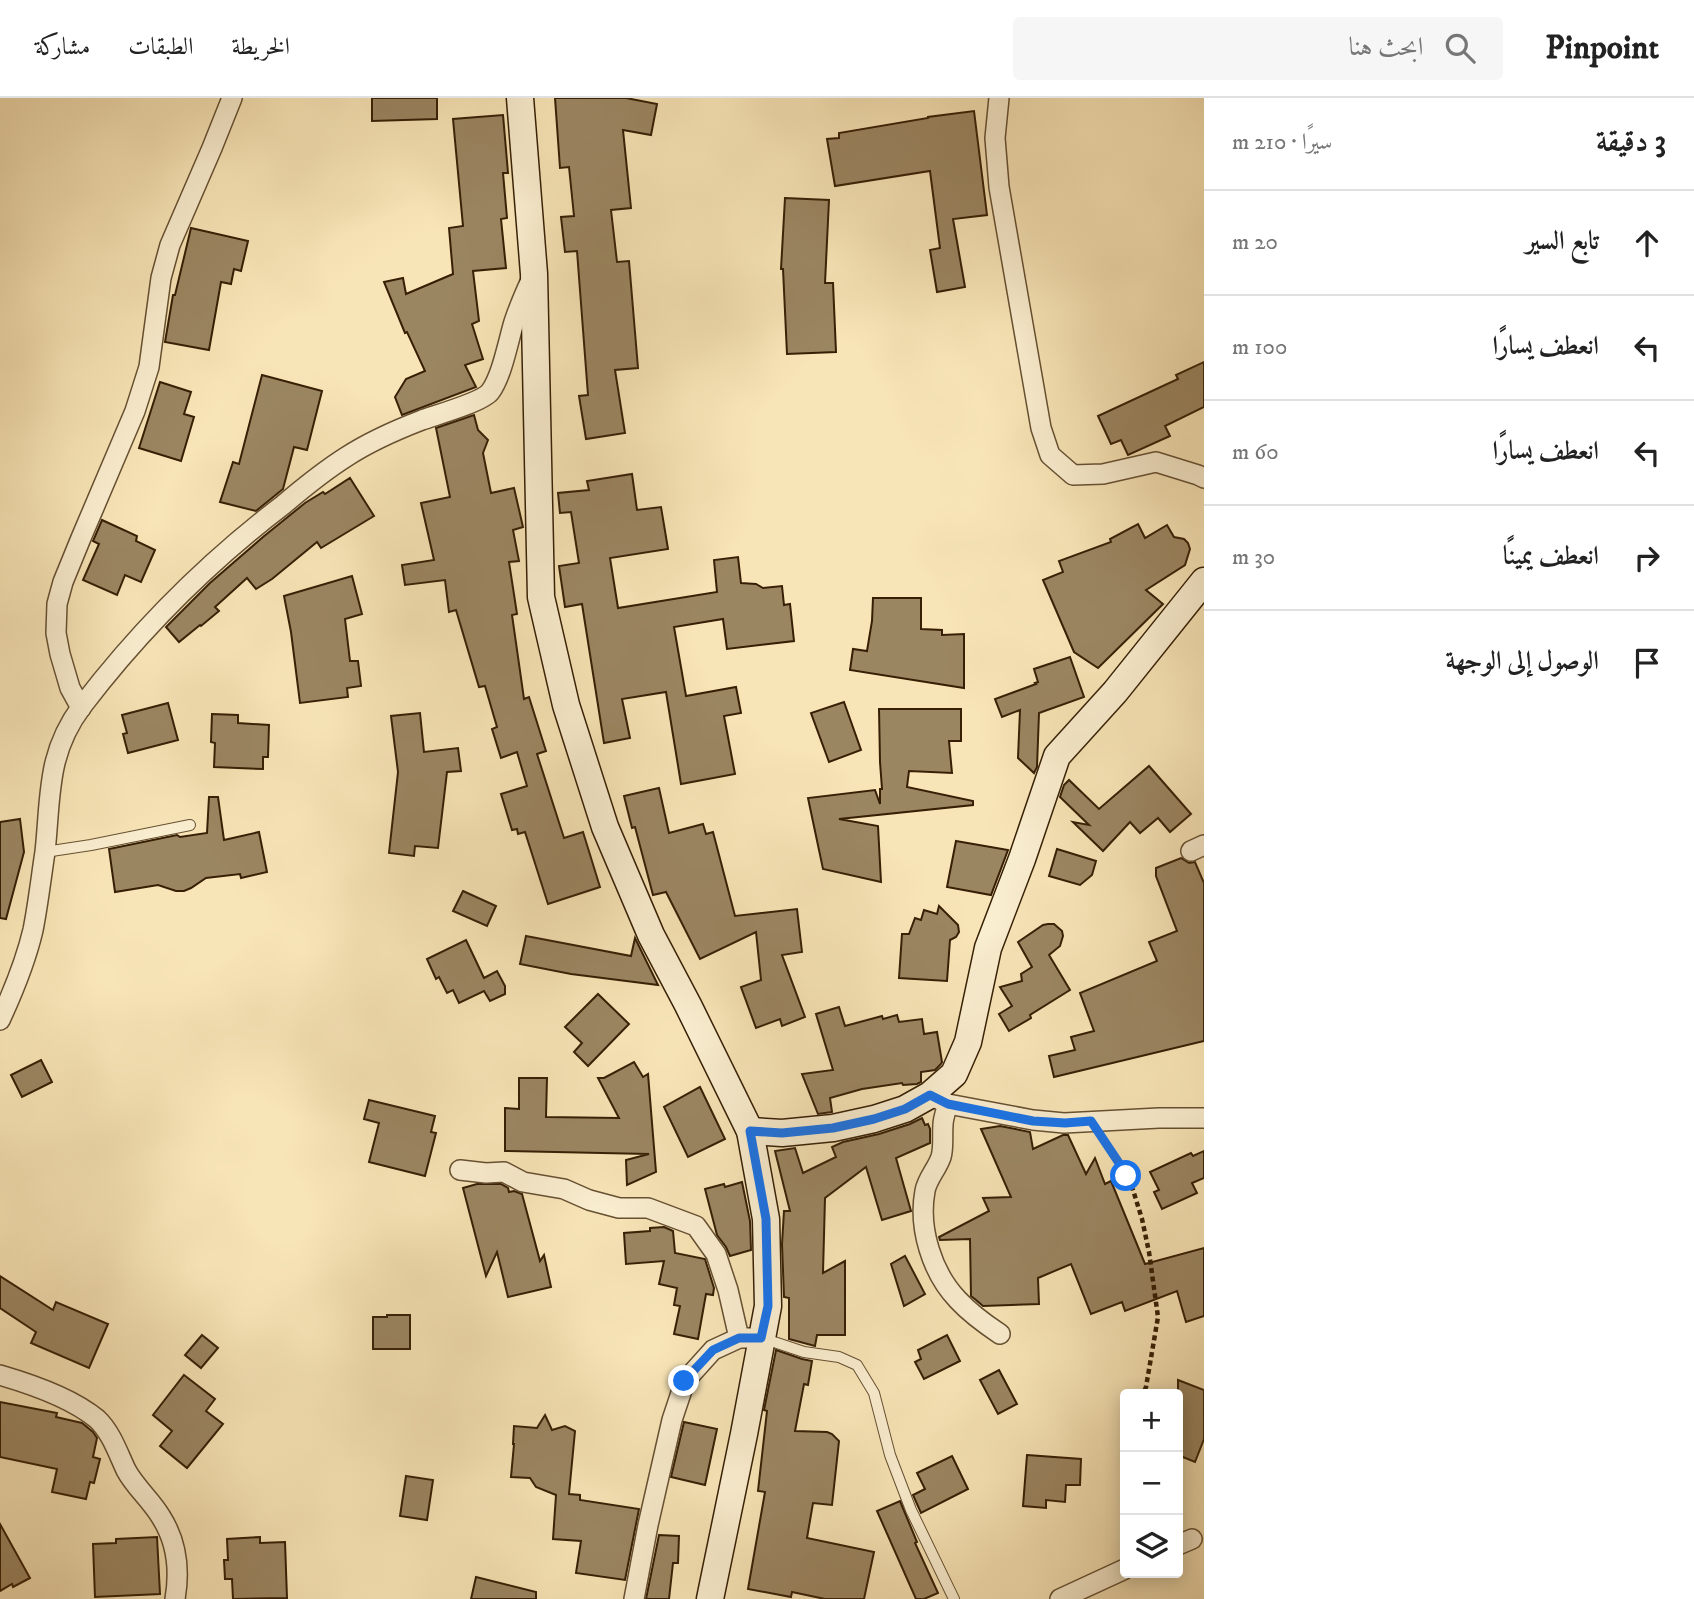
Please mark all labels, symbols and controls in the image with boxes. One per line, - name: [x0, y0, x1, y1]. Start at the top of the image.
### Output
- search box: [1013, 17, 1503, 80]
- text: Pinpoint: [1545, 28, 1659, 69]
- icon: search: [1441, 29, 1479, 67]
- text: ابحث هنا: [1348, 31, 1423, 64]
- text: مشاركة: [35, 32, 90, 62]
- text: الطبقات: [128, 32, 194, 62]
- text: الخريطة: [232, 32, 290, 62]
- text: 3 دقيقة: [1596, 124, 1666, 161]
- text: سيرًا · 210 m: [1232, 128, 1332, 157]
- icon: ahead: [1628, 224, 1666, 262]
- text: تابع السير: [1526, 225, 1599, 258]
- text: 20 m: [1232, 228, 1278, 257]
- icon: left: [1628, 329, 1666, 367]
- text: انعطف يسارًا: [1492, 330, 1599, 363]
- text: 100 m: [1232, 333, 1287, 362]
- icon: left: [1628, 434, 1666, 472]
- text: انعطف يسارًا: [1492, 435, 1599, 468]
- text: 60 m: [1232, 438, 1279, 467]
- icon: right: [1628, 539, 1666, 577]
- text: انعطف يمينًا: [1503, 540, 1599, 573]
- text: 30 m: [1232, 543, 1275, 572]
- icon: arrive: [1628, 644, 1666, 682]
- text: الوصول إلى الوجهة: [1445, 645, 1599, 678]
- route start: [1110, 1160, 1141, 1191]
- route end: [668, 1365, 699, 1396]
- map controls: [1120, 1389, 1183, 1578]
- button: +: [1120, 1389, 1183, 1452]
- button: −: [1120, 1452, 1183, 1515]
- button: layers: [1120, 1515, 1183, 1578]

